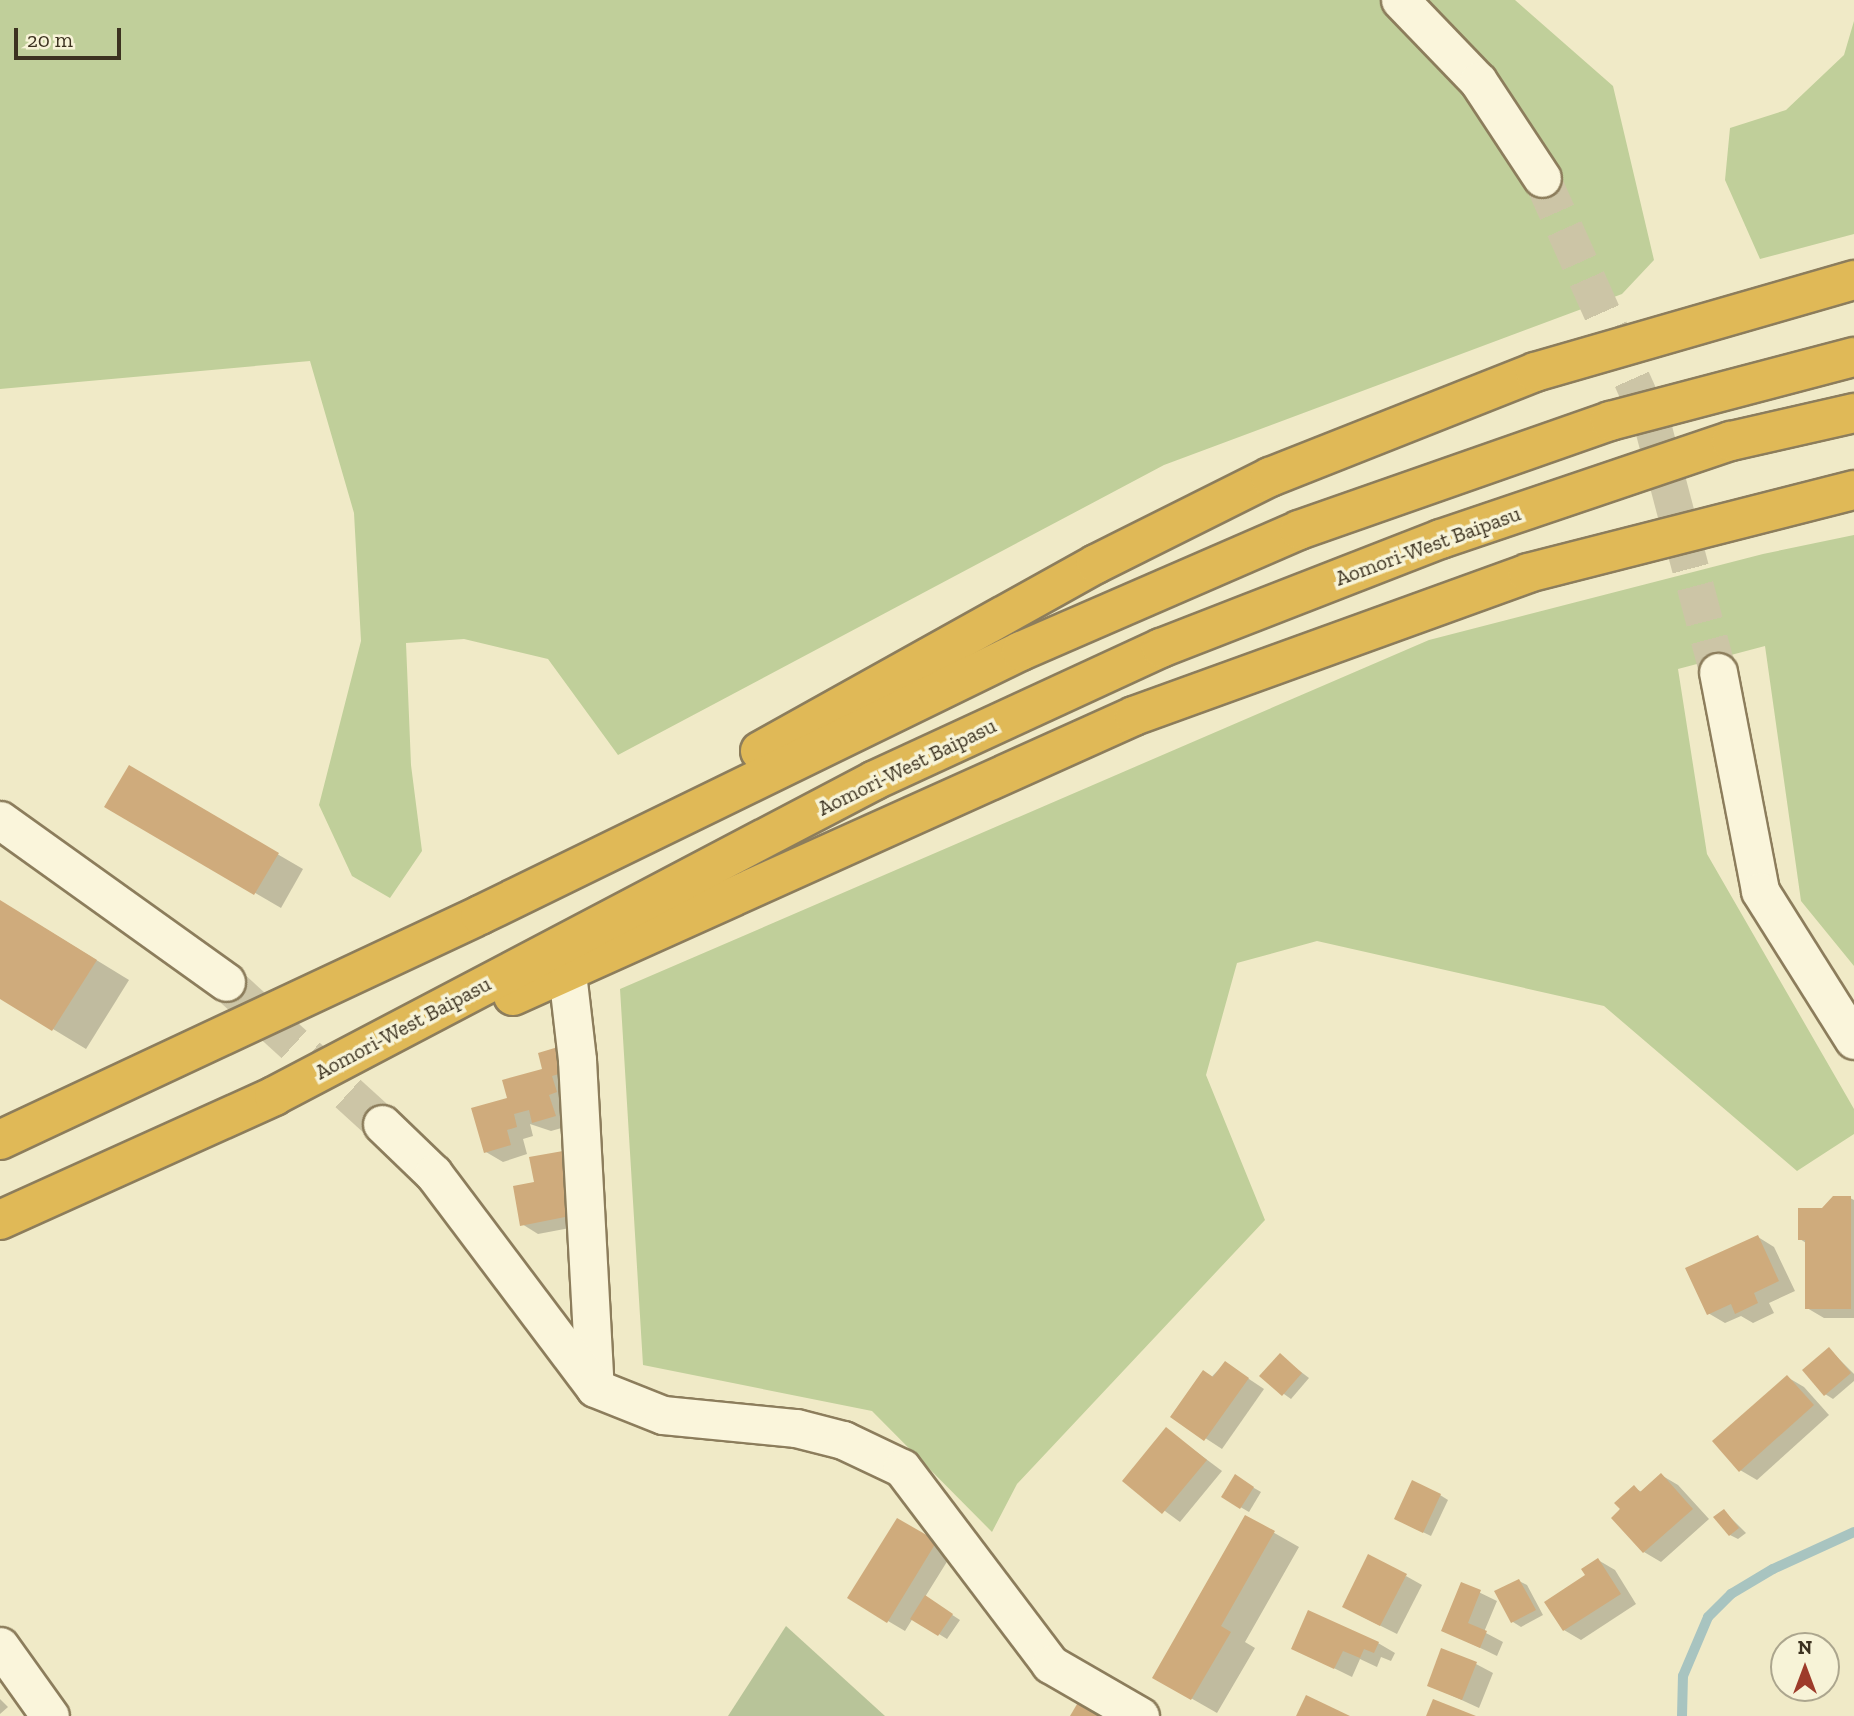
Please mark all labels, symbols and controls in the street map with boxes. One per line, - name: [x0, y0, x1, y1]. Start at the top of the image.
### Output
- scale bar: [18, 14, 124, 58]
- text: 20 m: [27, 27, 73, 52]
- street label: Aomori-West Baipasu: [1332, 501, 1524, 591]
- street label: Aomori-West Baipasu: [814, 713, 1000, 821]
- street label: Aomori-West Baipasu: [311, 971, 495, 1085]
- north arrow: [1770, 1632, 1840, 1702]
- text: N: [1798, 1636, 1812, 1659]

